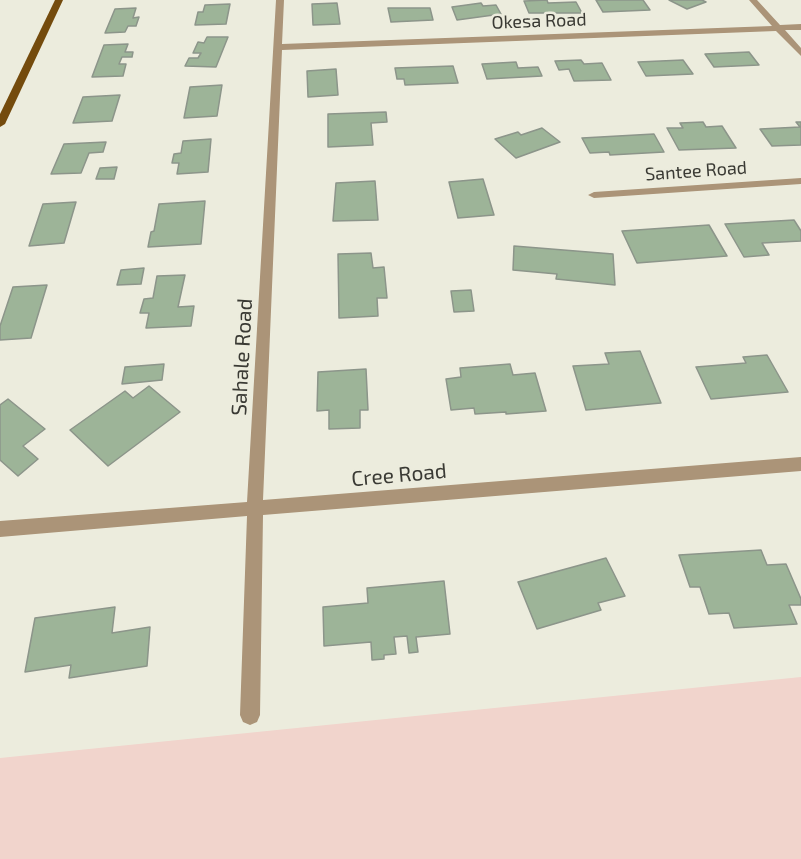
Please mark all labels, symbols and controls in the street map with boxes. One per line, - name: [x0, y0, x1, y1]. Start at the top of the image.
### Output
- street label: Okesa Road: [491, 9, 587, 33]
- street label: Santee Road: [644, 157, 748, 185]
- street label: Sahale Road: [226, 298, 258, 416]
- street label: Cree Road: [350, 458, 448, 492]

